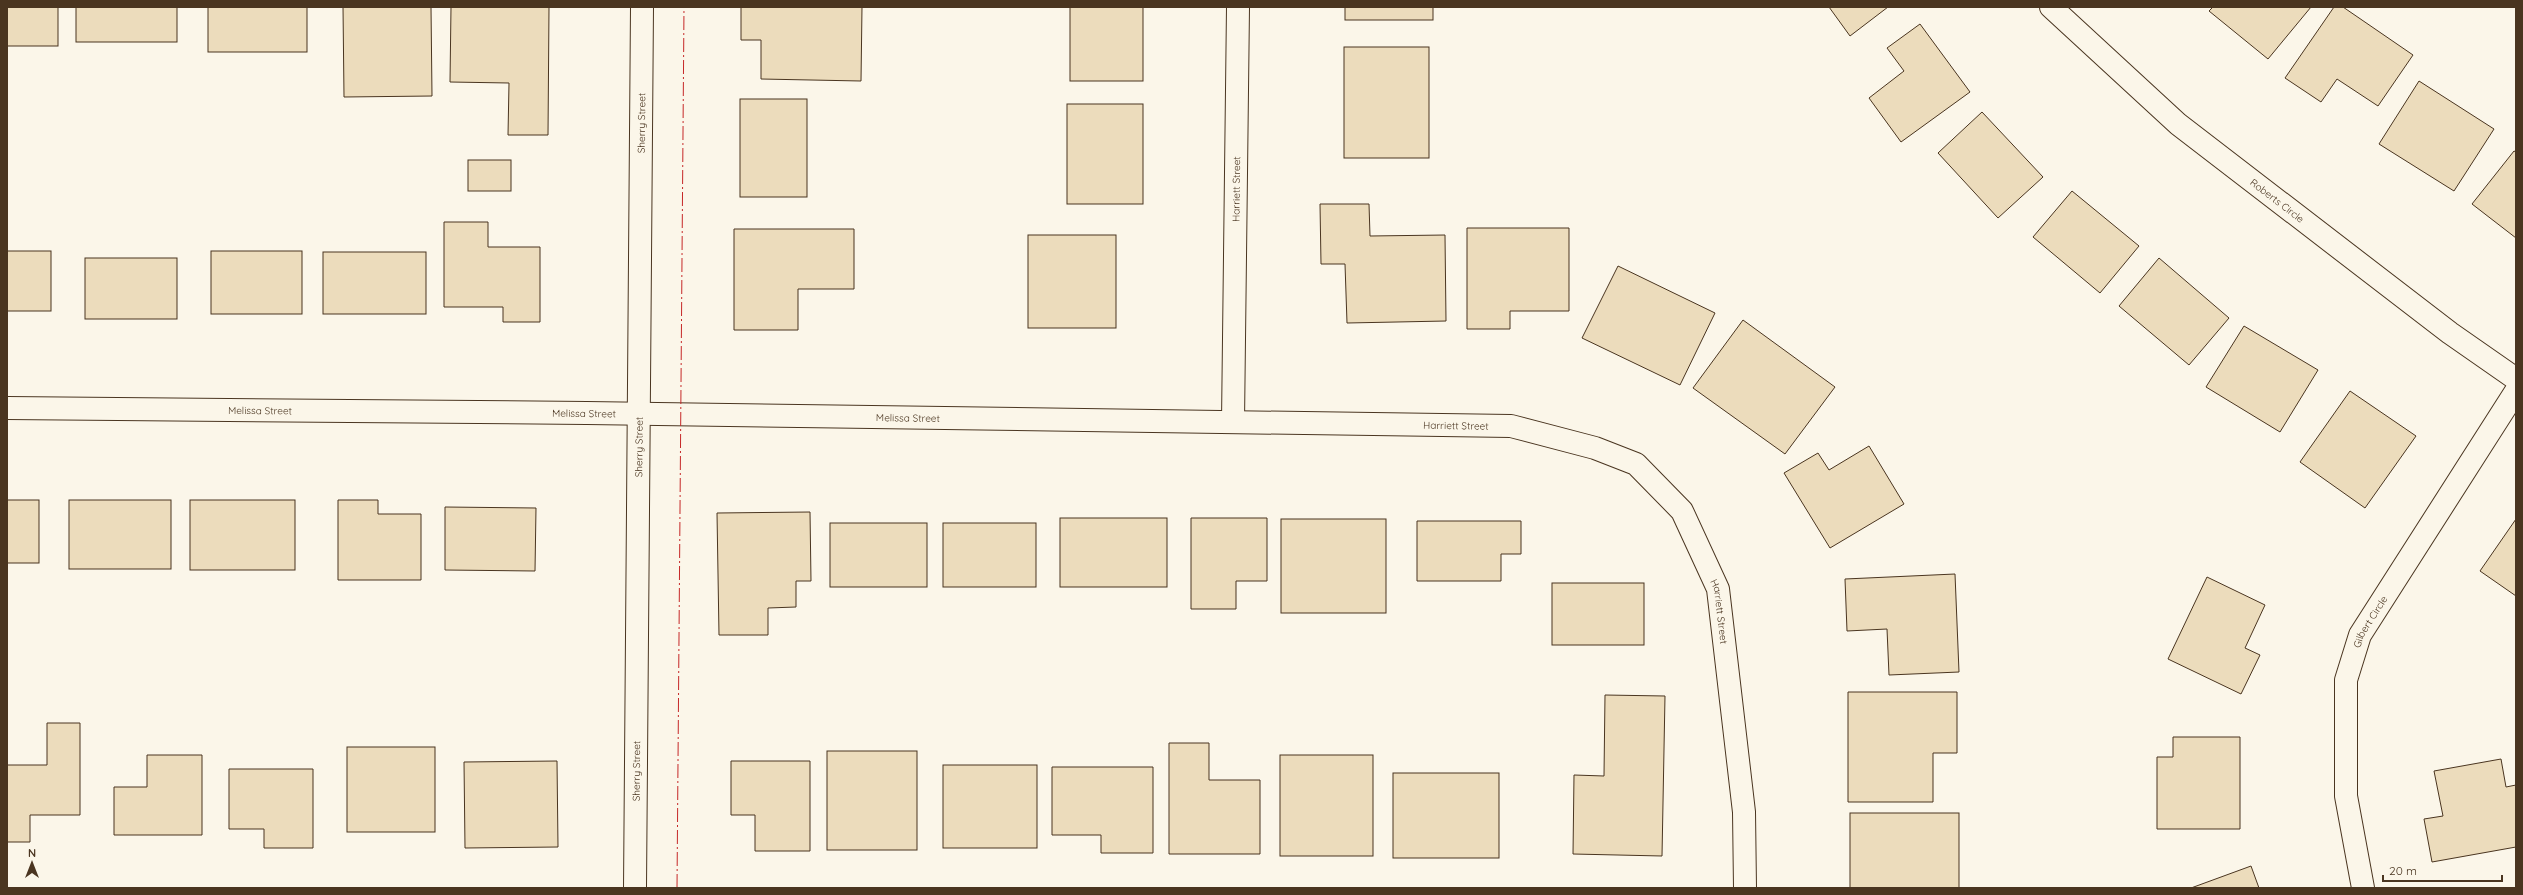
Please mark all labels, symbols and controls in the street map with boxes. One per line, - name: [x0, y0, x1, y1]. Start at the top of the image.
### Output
- street label: Sherry Street: [635, 92, 648, 153]
- street label: Harriett Street: [1229, 156, 1243, 222]
- street label: Roberts Circle: [2247, 176, 2307, 226]
- street label: Melissa Street: [228, 404, 293, 417]
- street label: Melissa Street: [552, 407, 617, 420]
- street label: Melissa Street: [876, 411, 941, 425]
- street label: Sherry Street: [632, 416, 646, 477]
- street label: Harriett Street: [1423, 419, 1489, 433]
- street label: Harriett Street: [1707, 577, 1730, 645]
- street label: Gilbert Circle: [2350, 593, 2391, 649]
- street label: Sherry Street: [630, 740, 643, 801]
- north arrow: [12, 843, 52, 883]
- text: N: [28, 846, 36, 860]
- scale bar: [2383, 857, 2502, 883]
- text: 20 m: [2389, 863, 2417, 878]

